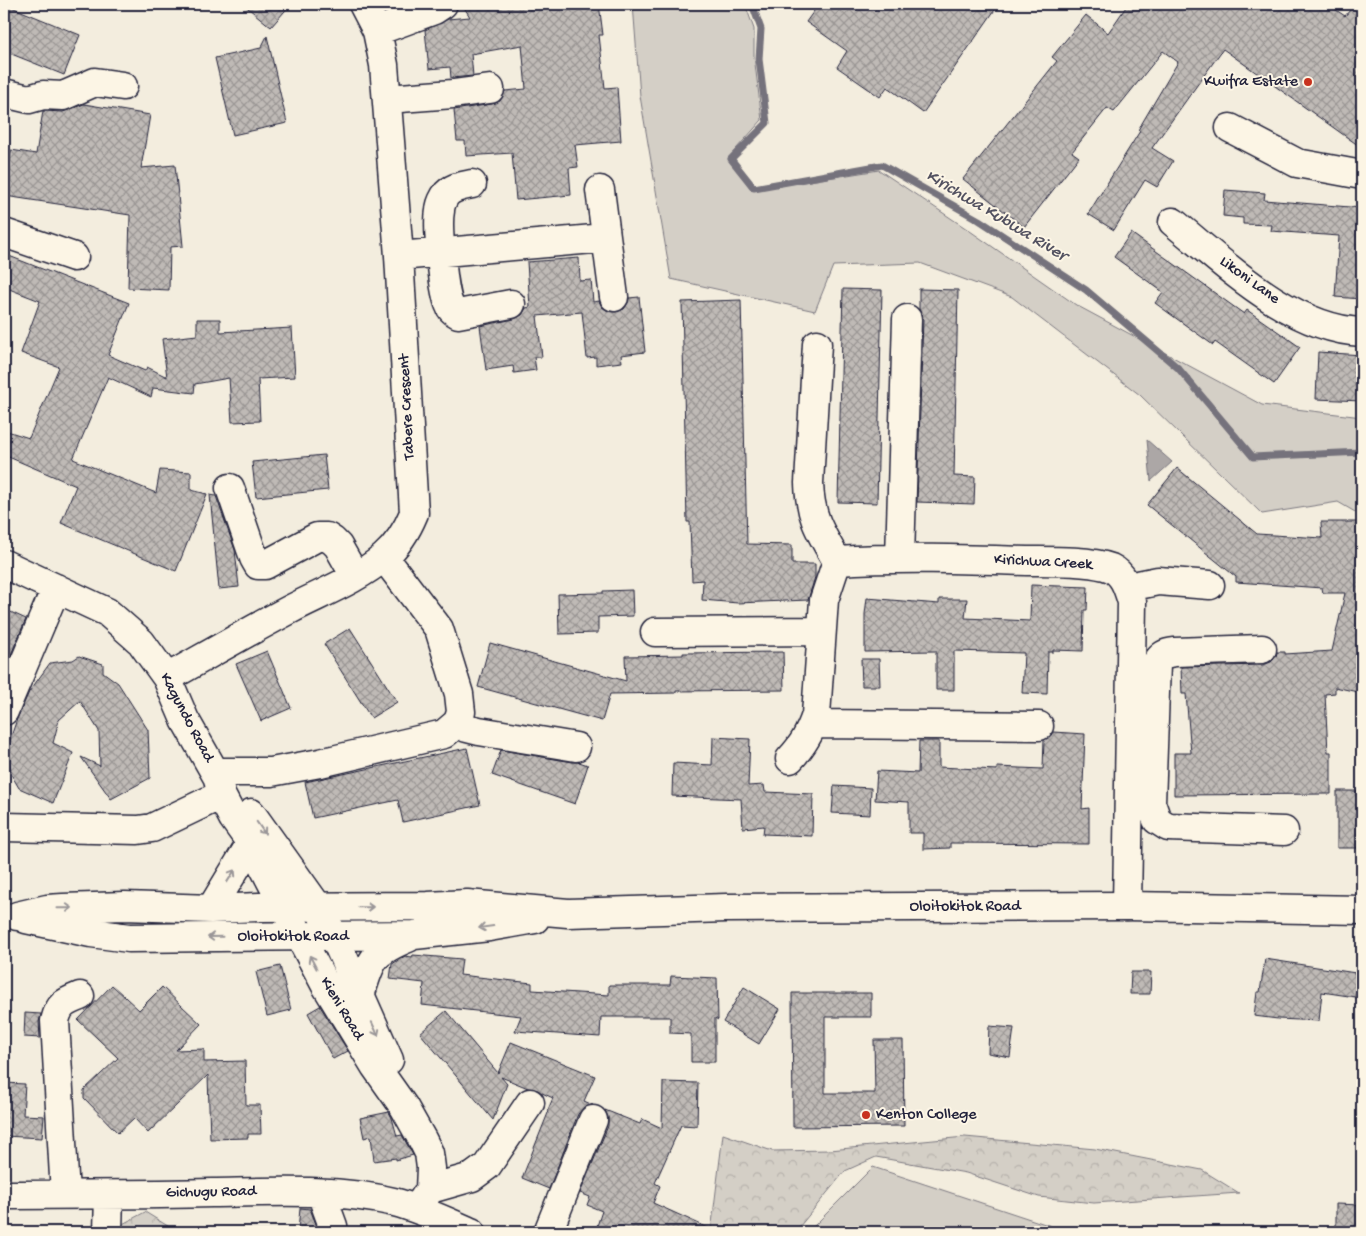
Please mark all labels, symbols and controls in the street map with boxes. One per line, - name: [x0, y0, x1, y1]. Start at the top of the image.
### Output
- place label: Kwifra Estate: [1204, 73, 1299, 92]
- marker: Kwifra Estate: [1302, 76, 1314, 88]
- water label: Kirichwa Kubwa River: [922, 166, 1074, 268]
- street label: Likoni Lane: [1215, 253, 1284, 310]
- street label: Tabere Crescent: [396, 352, 420, 461]
- street label: Kirichwa Creek: [993, 551, 1095, 575]
- street label: Kagundo Road: [155, 670, 218, 767]
- one-way arrow: [256, 821, 266, 835]
- one-way arrow: [226, 870, 236, 884]
- street label: Oloitokitok Road: [909, 898, 1022, 917]
- one-way arrow: [358, 902, 374, 912]
- one-way arrow: [56, 903, 73, 913]
- one-way arrow: [478, 922, 494, 932]
- street label: Oloitokitok Road: [237, 928, 350, 947]
- one-way arrow: [207, 932, 223, 942]
- one-way arrow: [308, 955, 317, 970]
- street label: Kieni Road: [315, 974, 368, 1045]
- one-way arrow: [371, 1021, 380, 1036]
- place label: Kenton College: [876, 1106, 977, 1125]
- marker: Kenton College: [860, 1109, 872, 1121]
- street label: Gichugu Road: [166, 1183, 258, 1203]

